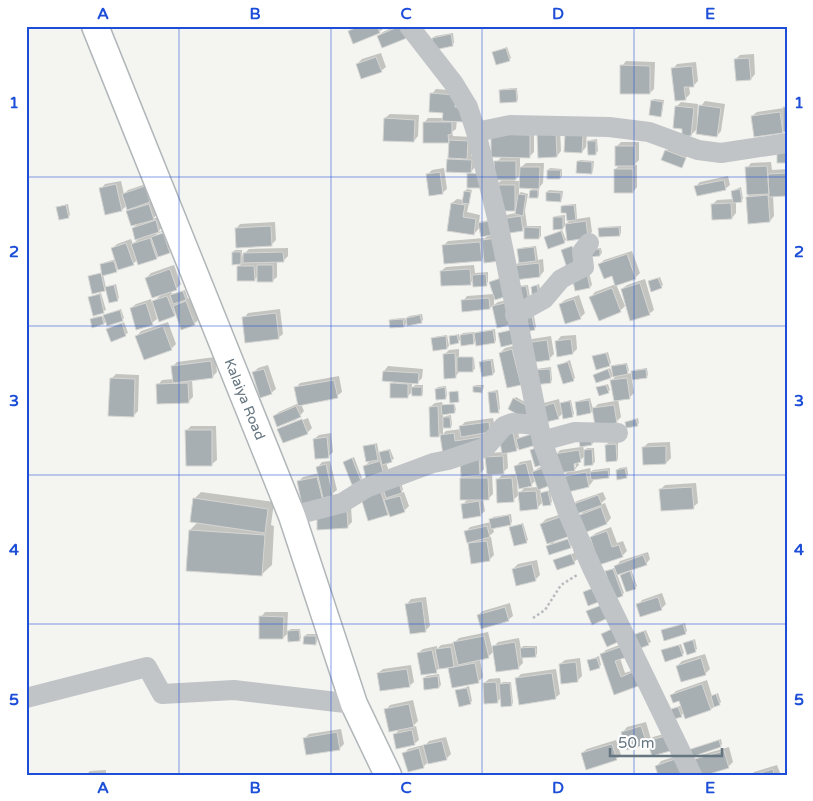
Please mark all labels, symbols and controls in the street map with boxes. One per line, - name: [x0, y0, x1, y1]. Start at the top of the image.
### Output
- text: A: [97, 4, 109, 24]
- text: B: [249, 4, 261, 24]
- text: C: [400, 4, 412, 24]
- text: D: [552, 4, 564, 24]
- text: E: [705, 4, 715, 24]
- text: 1: [9, 93, 19, 113]
- text: 1: [794, 93, 804, 113]
- text: 2: [9, 242, 19, 262]
- text: 2: [794, 242, 804, 262]
- street label: Kalaiya Road: [221, 356, 269, 442]
- text: 3: [9, 391, 19, 411]
- text: 3: [794, 391, 804, 411]
- text: 4: [9, 540, 19, 560]
- text: 4: [794, 540, 804, 560]
- text: 5: [9, 690, 19, 710]
- text: 5: [794, 690, 804, 710]
- scale bar: [610, 726, 723, 758]
- text: 50 m: [618, 734, 655, 752]
- text: A: [97, 778, 109, 798]
- text: B: [249, 778, 261, 798]
- text: C: [400, 778, 412, 798]
- text: D: [552, 778, 564, 798]
- text: E: [705, 778, 715, 798]

